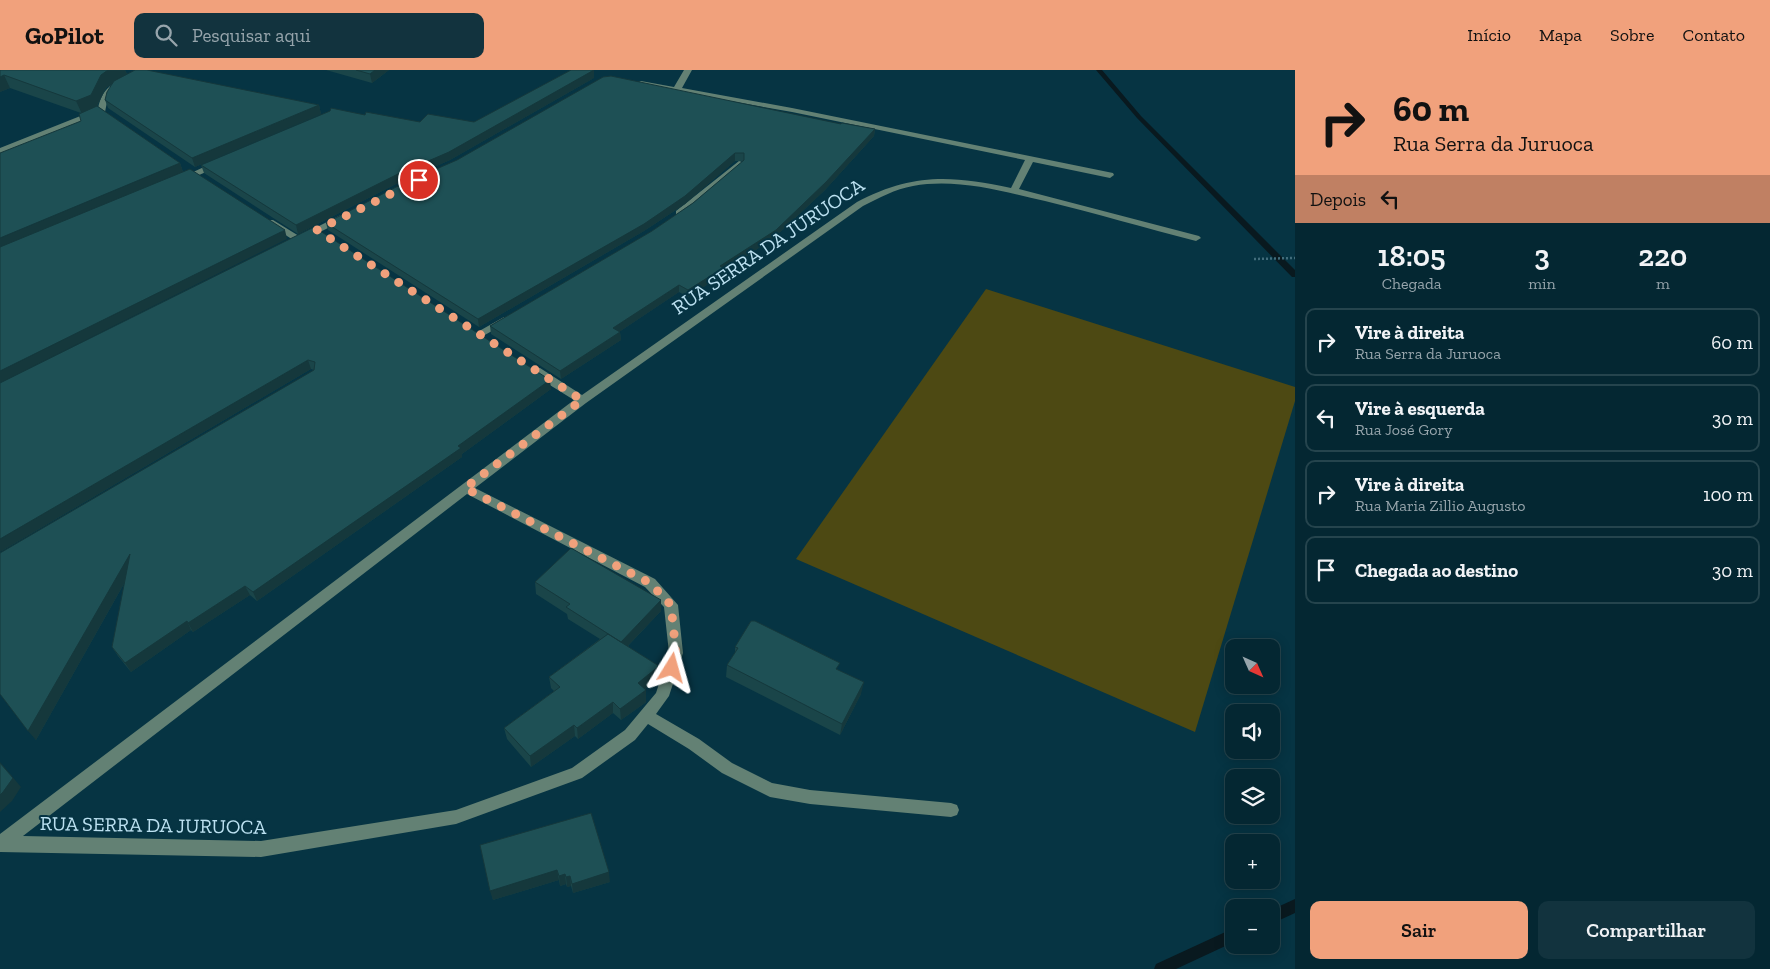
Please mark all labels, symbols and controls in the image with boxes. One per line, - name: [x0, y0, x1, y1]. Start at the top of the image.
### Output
- search box: [134, 13, 484, 58]
- text: GoPilot: [25, 21, 104, 50]
- icon: search: [152, 21, 180, 49]
- text: Pesquisar aqui: [192, 24, 311, 47]
- text: Início: [1467, 24, 1511, 46]
- text: Mapa: [1539, 24, 1582, 46]
- text: Sobre: [1610, 24, 1655, 46]
- text: Contato: [1683, 24, 1745, 46]
- text: 60 m: [1393, 88, 1469, 130]
- icon: right: [1310, 90, 1375, 155]
- text: Rua Serra da Juruoca: [1393, 130, 1594, 157]
- pin: [398, 159, 440, 201]
- icon: arrive: [405, 166, 433, 194]
- street label: RUA SERRA DA JURUOCA: [667, 172, 869, 319]
- icon: left: [1376, 185, 1404, 213]
- text: Depois: [1310, 188, 1366, 211]
- text: 18:05: [1378, 238, 1446, 274]
- text: 3: [1534, 238, 1550, 274]
- text: 220: [1638, 238, 1687, 274]
- text: Chegada: [1382, 274, 1442, 293]
- text: min: [1528, 274, 1556, 293]
- text: m: [1656, 274, 1670, 293]
- text: Vire à direita: [1355, 321, 1464, 344]
- icon: right: [1312, 328, 1340, 356]
- text: 60 m: [1711, 331, 1753, 354]
- text: Rua Serra da Juruoca: [1355, 344, 1501, 363]
- text: Vire à esquerda: [1355, 397, 1485, 420]
- icon: left: [1312, 404, 1340, 432]
- text: 30 m: [1712, 407, 1753, 430]
- text: Rua José Gory: [1355, 420, 1452, 439]
- text: Vire à direita: [1355, 473, 1464, 496]
- icon: right: [1312, 480, 1340, 508]
- text: 100 m: [1703, 483, 1753, 506]
- text: Rua Maria Zillio Augusto: [1355, 496, 1525, 515]
- icon: arrive: [1312, 556, 1340, 584]
- text: Chegada ao destino: [1355, 559, 1518, 582]
- text: 30 m: [1712, 559, 1753, 582]
- north arrow: [1225, 639, 1280, 694]
- map controls: [1225, 639, 1280, 954]
- position arrow: [645, 641, 697, 693]
- button: sound: [1225, 704, 1280, 759]
- button: layers: [1225, 769, 1280, 824]
- street label: RUA SERRA DA JURUOCA: [40, 811, 267, 839]
- button: +: [1225, 834, 1280, 889]
- button: −: [1225, 899, 1280, 954]
- button: Sair: [1310, 901, 1528, 959]
- button: Compartilhar: [1538, 901, 1755, 959]

